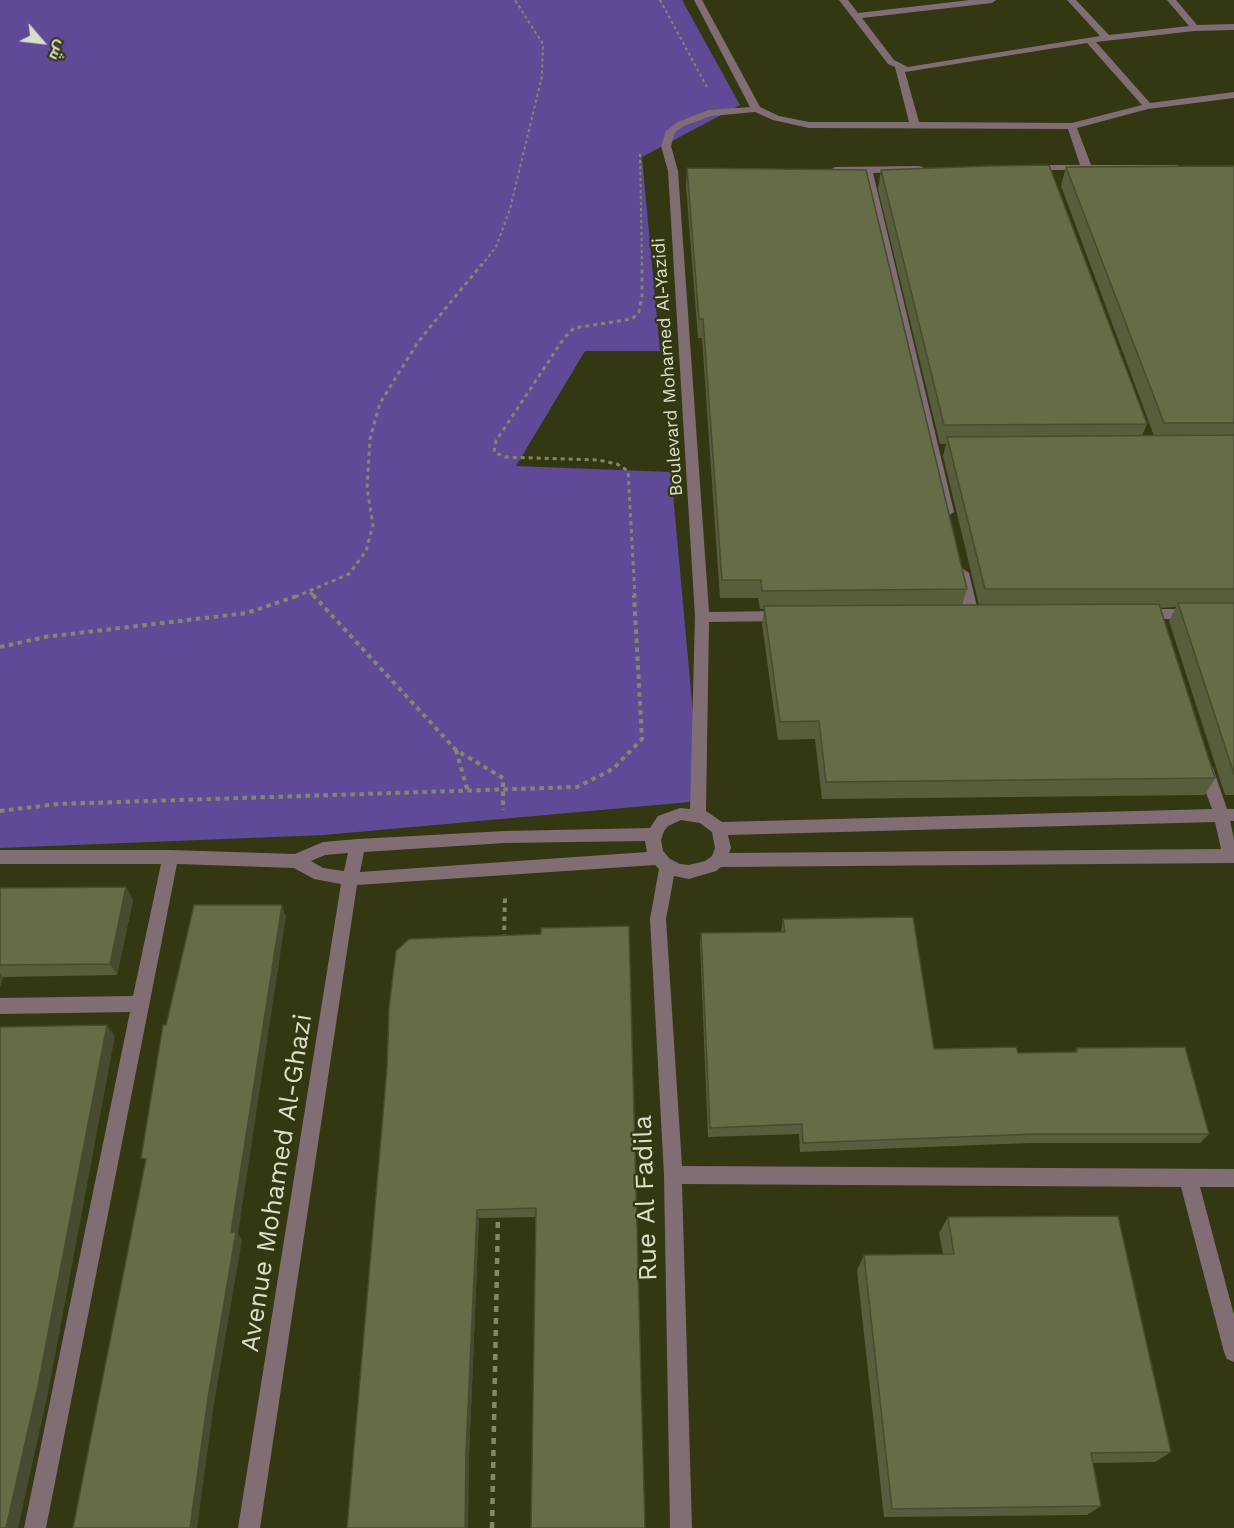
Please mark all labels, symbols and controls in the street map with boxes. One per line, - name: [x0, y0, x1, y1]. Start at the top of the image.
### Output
- north arrow: [12, 12, 72, 72]
- text: ش: [45, 37, 72, 64]
- street label: Boulevard Mohamed Al-Yazidi: [648, 237, 688, 497]
- street label: Avenue Mohamed Al-Ghazi: [235, 1012, 319, 1354]
- street label: Rue Al Fadila: [628, 1114, 664, 1282]

